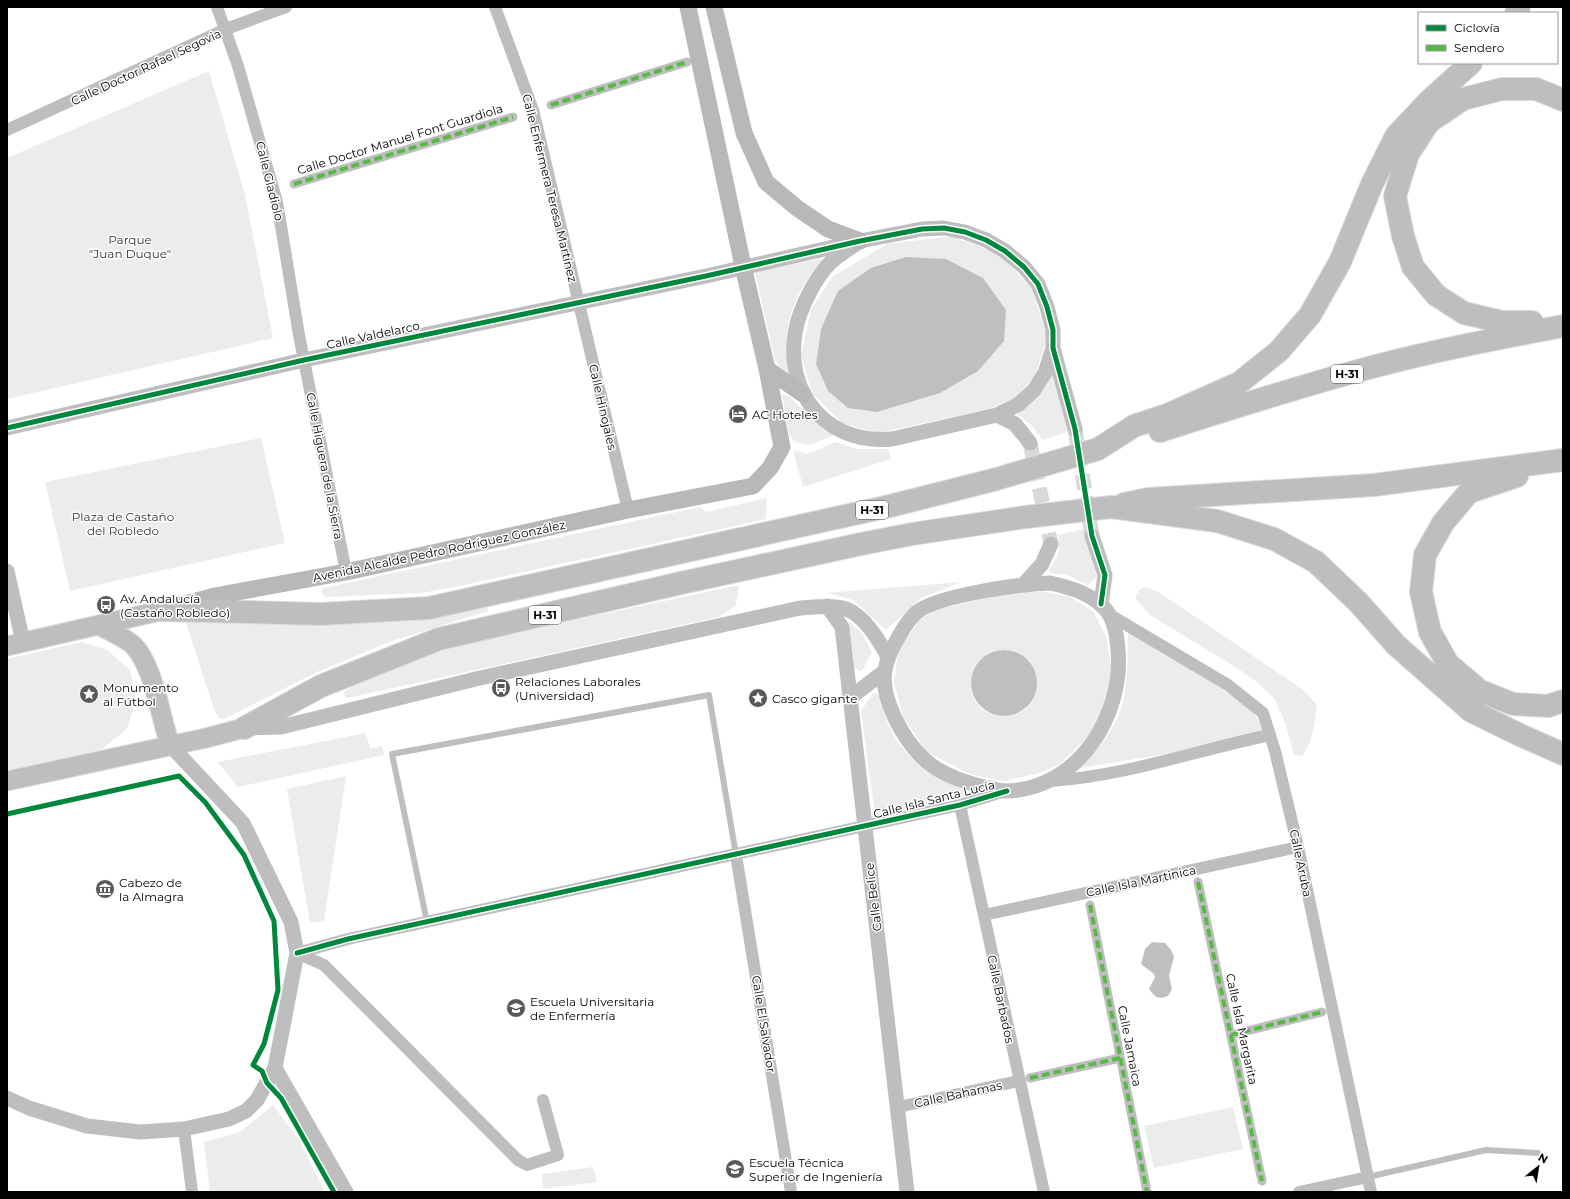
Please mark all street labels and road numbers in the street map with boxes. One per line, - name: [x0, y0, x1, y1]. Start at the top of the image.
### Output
- street label: Calle Doctor Rafael Segovia: [68, 26, 224, 108]
- street label: Calle Enfermera Teresa Martínez: [519, 92, 581, 284]
- street label: Calle Doctor Manuel Font Guardiola: [295, 100, 505, 178]
- street label: Calle Gladiolo: [253, 140, 287, 222]
- street label: Calle Valdelarco: [325, 318, 421, 352]
- street label: Calle Hinojales: [586, 363, 620, 452]
- road number: H-31: [1331, 365, 1363, 383]
- street label: Calle Higuera de la Sierra: [303, 391, 347, 541]
- road number: H-31: [856, 501, 888, 519]
- street label: Avenida Alcalde Pedro Rodríguez González: [311, 517, 567, 585]
- road number: H-31: [529, 606, 561, 624]
- street label: Calle Isla Santa Lucía: [872, 777, 996, 821]
- street label: Calle Aruba: [1286, 828, 1316, 898]
- street label: Calle Belice: [861, 862, 885, 932]
- street label: Calle Isla Martinica: [1085, 862, 1197, 900]
- street label: Calle Barbados: [984, 953, 1018, 1045]
- street label: Calle Isla Margarita: [1223, 972, 1261, 1086]
- street label: Calle El Salvador: [749, 974, 779, 1074]
- street label: Calle Jamaica: [1115, 1004, 1145, 1088]
- street label: Calle Bahamas: [913, 1077, 1003, 1111]

